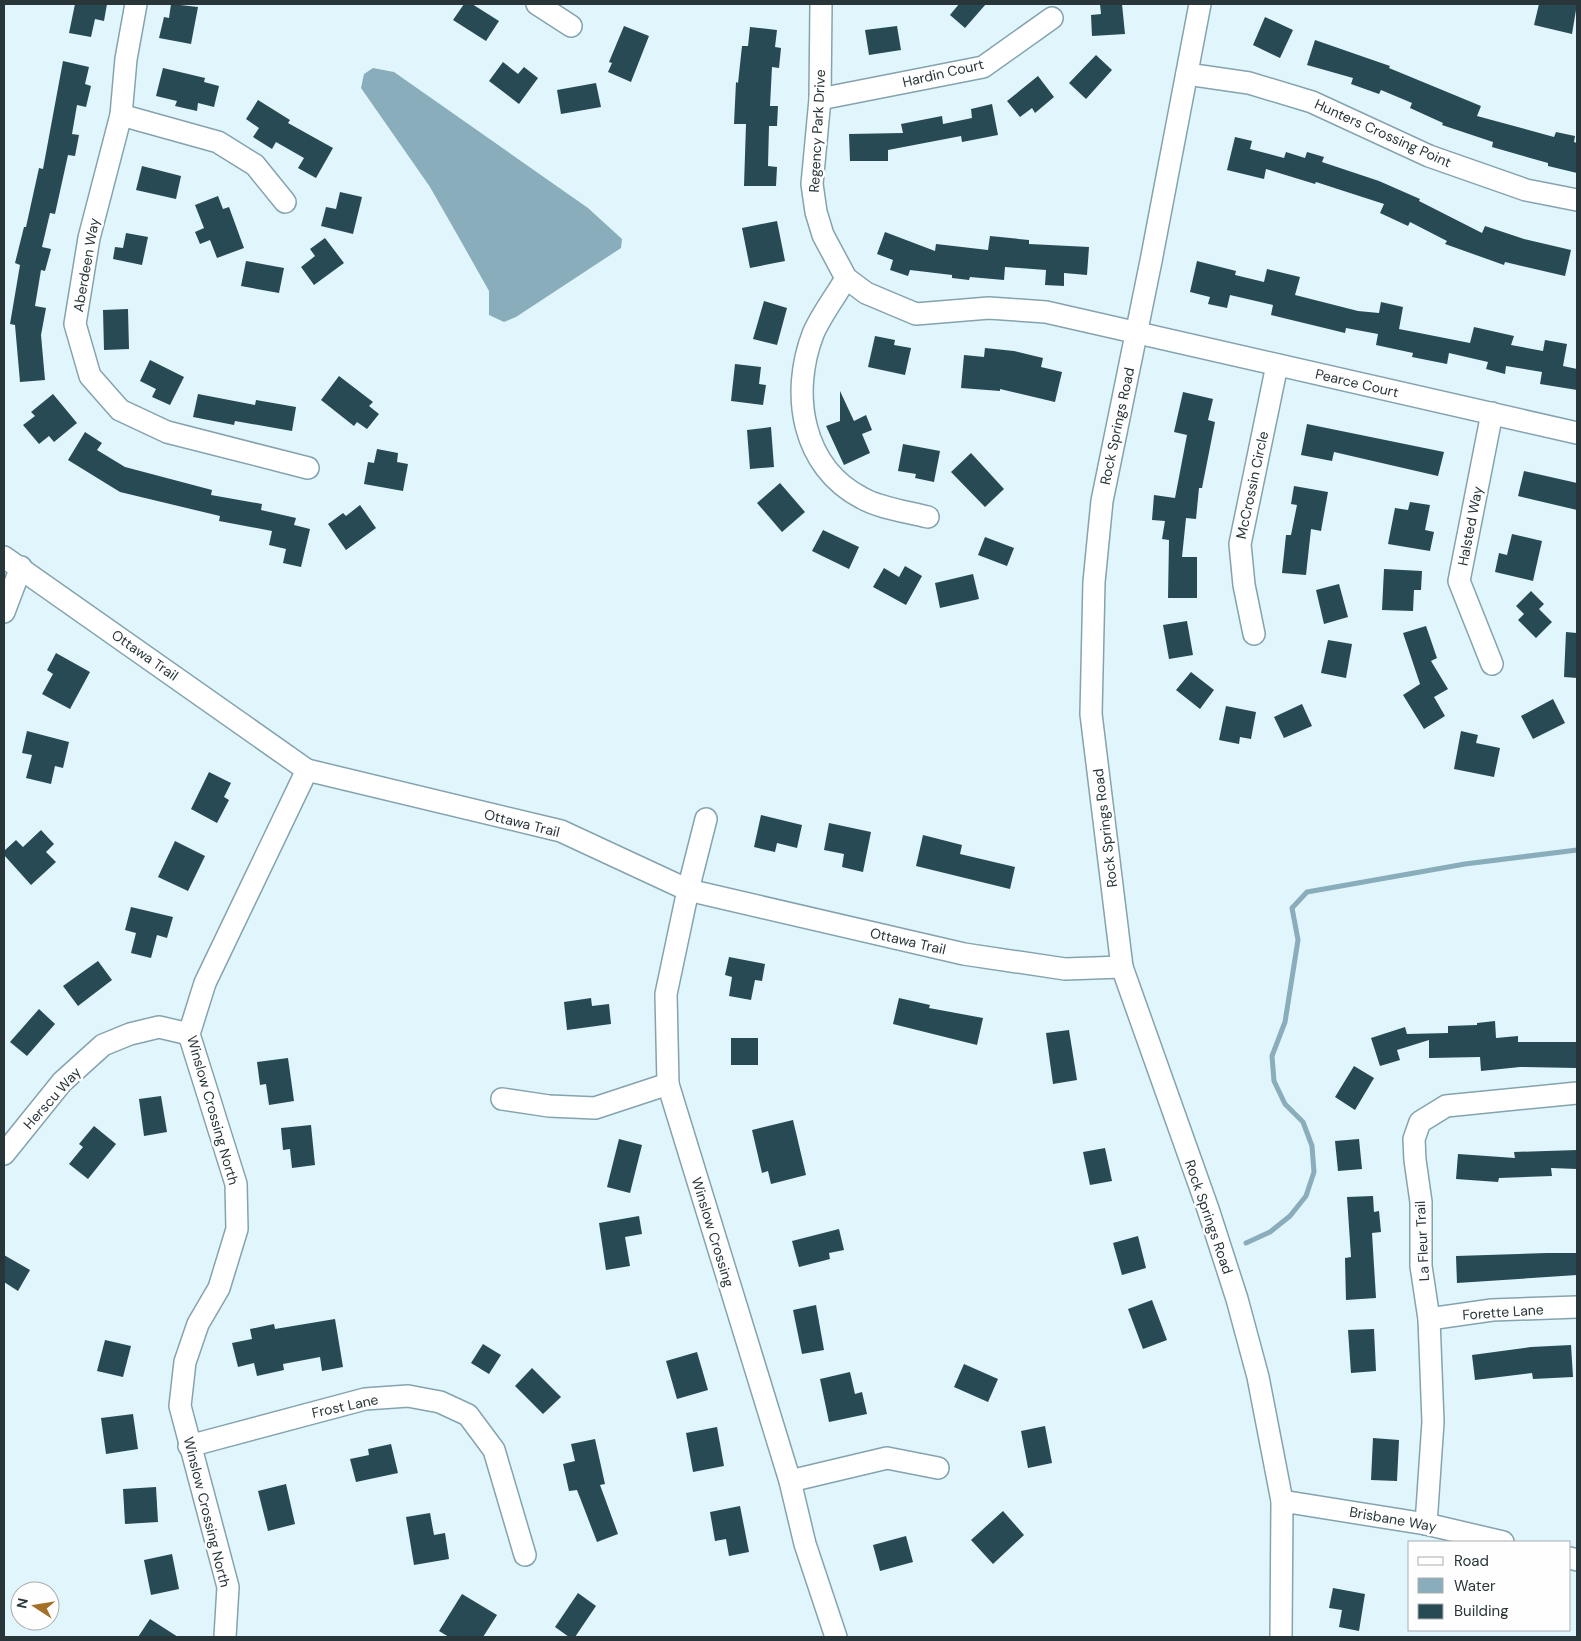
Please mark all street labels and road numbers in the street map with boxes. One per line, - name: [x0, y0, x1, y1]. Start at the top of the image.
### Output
- street label: Hardin Court: [901, 55, 985, 91]
- street label: Regency Park Drive: [805, 69, 829, 193]
- street label: Hunters Crossing Point: [1312, 95, 1454, 171]
- street label: Aberdeen Way: [69, 216, 103, 314]
- street label: Pearce Court: [1314, 365, 1400, 401]
- street label: Rock Springs Road: [1096, 366, 1138, 486]
- street label: McCrossin Circle: [1232, 429, 1272, 540]
- street label: Halsted Way: [1453, 484, 1487, 567]
- street label: Ottawa Trail: [108, 625, 182, 685]
- street label: Rock Springs Road: [1089, 768, 1121, 888]
- street label: Ottawa Trail: [482, 805, 562, 841]
- street label: Ottawa Trail: [868, 924, 948, 958]
- street label: Winslow Crossing North: [183, 1033, 243, 1187]
- street label: Herscu Way: [19, 1063, 85, 1133]
- street label: Rock Springs Road: [1181, 1158, 1237, 1276]
- street label: Winslow Crossing: [688, 1175, 738, 1289]
- street label: La Fleur Trail: [1411, 1200, 1433, 1282]
- street label: Forette Lane: [1462, 1300, 1544, 1324]
- street label: Frost Lane: [310, 1390, 380, 1422]
- street label: Winslow Crossing North: [180, 1435, 234, 1589]
- street label: Brisbane Way: [1348, 1502, 1438, 1536]

